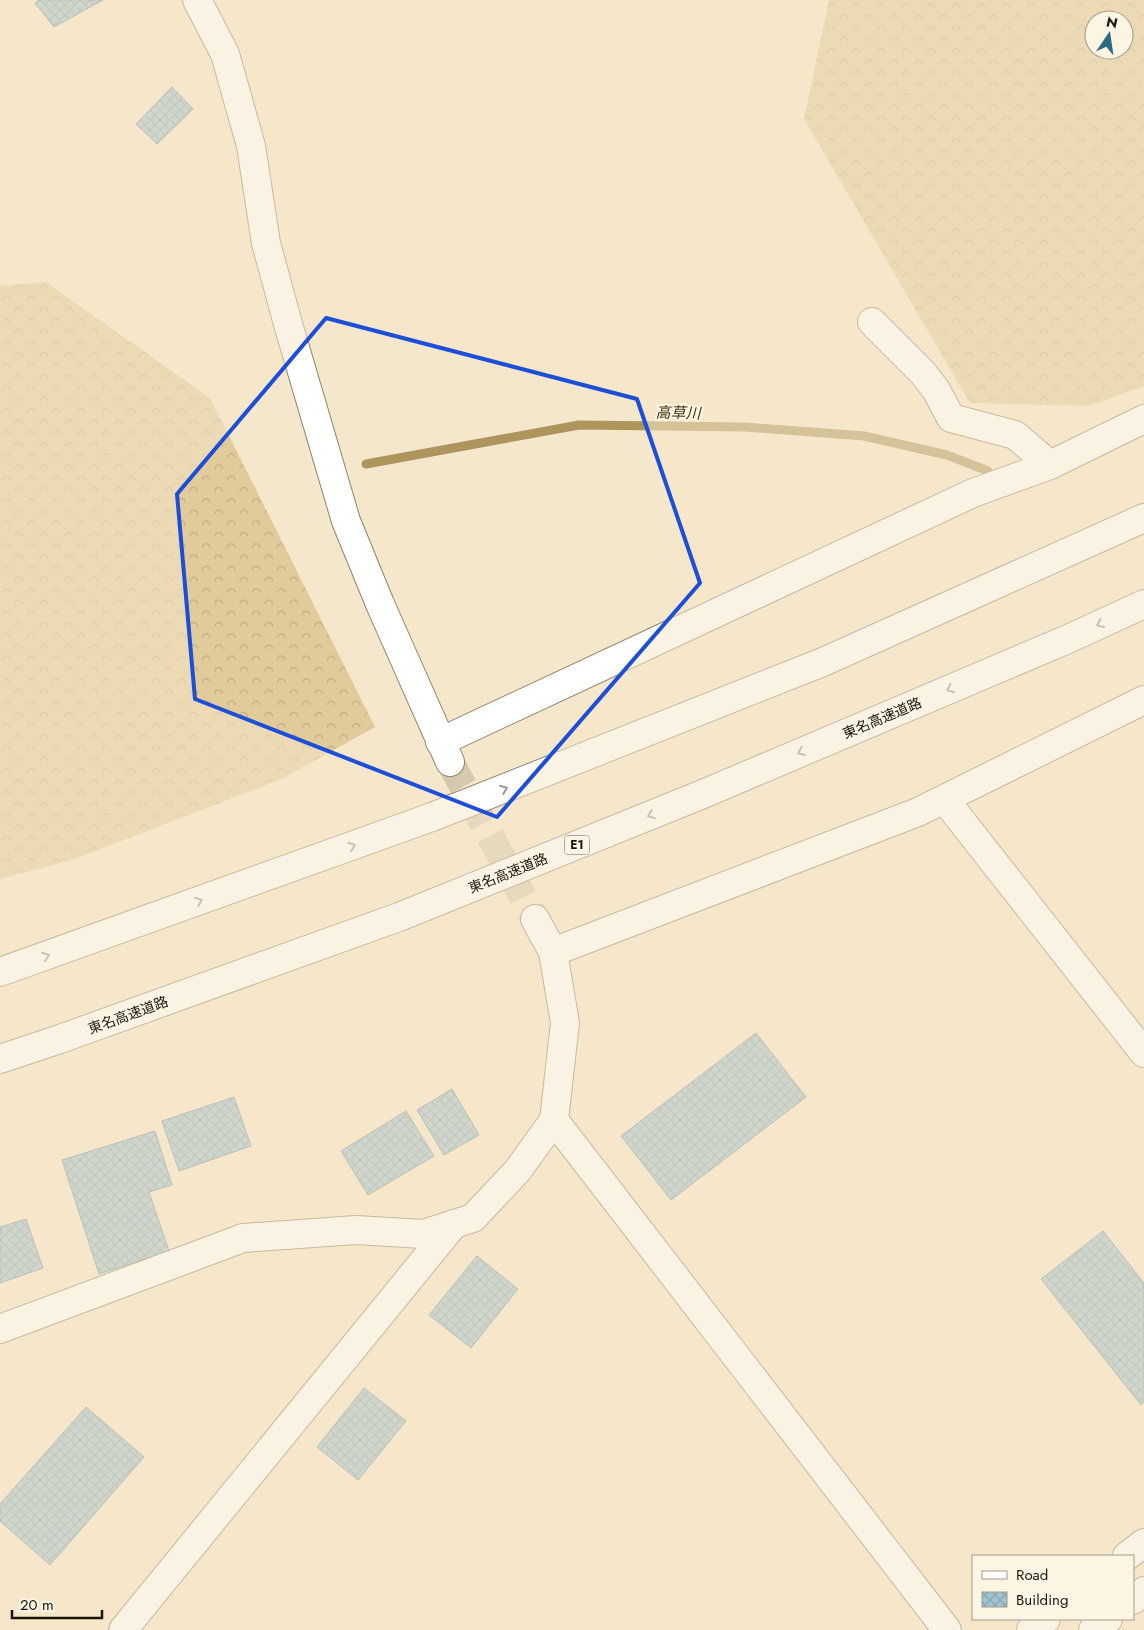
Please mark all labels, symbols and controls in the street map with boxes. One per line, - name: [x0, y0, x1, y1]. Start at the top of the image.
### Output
- north arrow: [1084, 10, 1134, 60]
- text: N: [1104, 11, 1120, 33]
- water label: 高草川: [655, 402, 703, 424]
- one-way arrow: [1096, 618, 1105, 629]
- one-way arrow: [946, 682, 955, 693]
- street label: 東名高速道路: [839, 692, 925, 744]
- one-way arrow: [797, 746, 806, 757]
- one-way arrow: [499, 785, 508, 795]
- one-way arrow: [647, 809, 656, 819]
- road number: E1: [564, 836, 590, 854]
- one-way arrow: [347, 842, 356, 852]
- street label: 東名高速道路: [465, 848, 551, 898]
- one-way arrow: [194, 897, 203, 907]
- one-way arrow: [41, 952, 50, 962]
- street label: 東名高速道路: [85, 991, 171, 1039]
- legend: [972, 1555, 1134, 1620]
- text: Road: [1016, 1564, 1048, 1586]
- scale bar: [12, 1588, 102, 1620]
- text: Building: [1016, 1589, 1068, 1611]
- text: 20 m: [20, 1594, 54, 1616]

